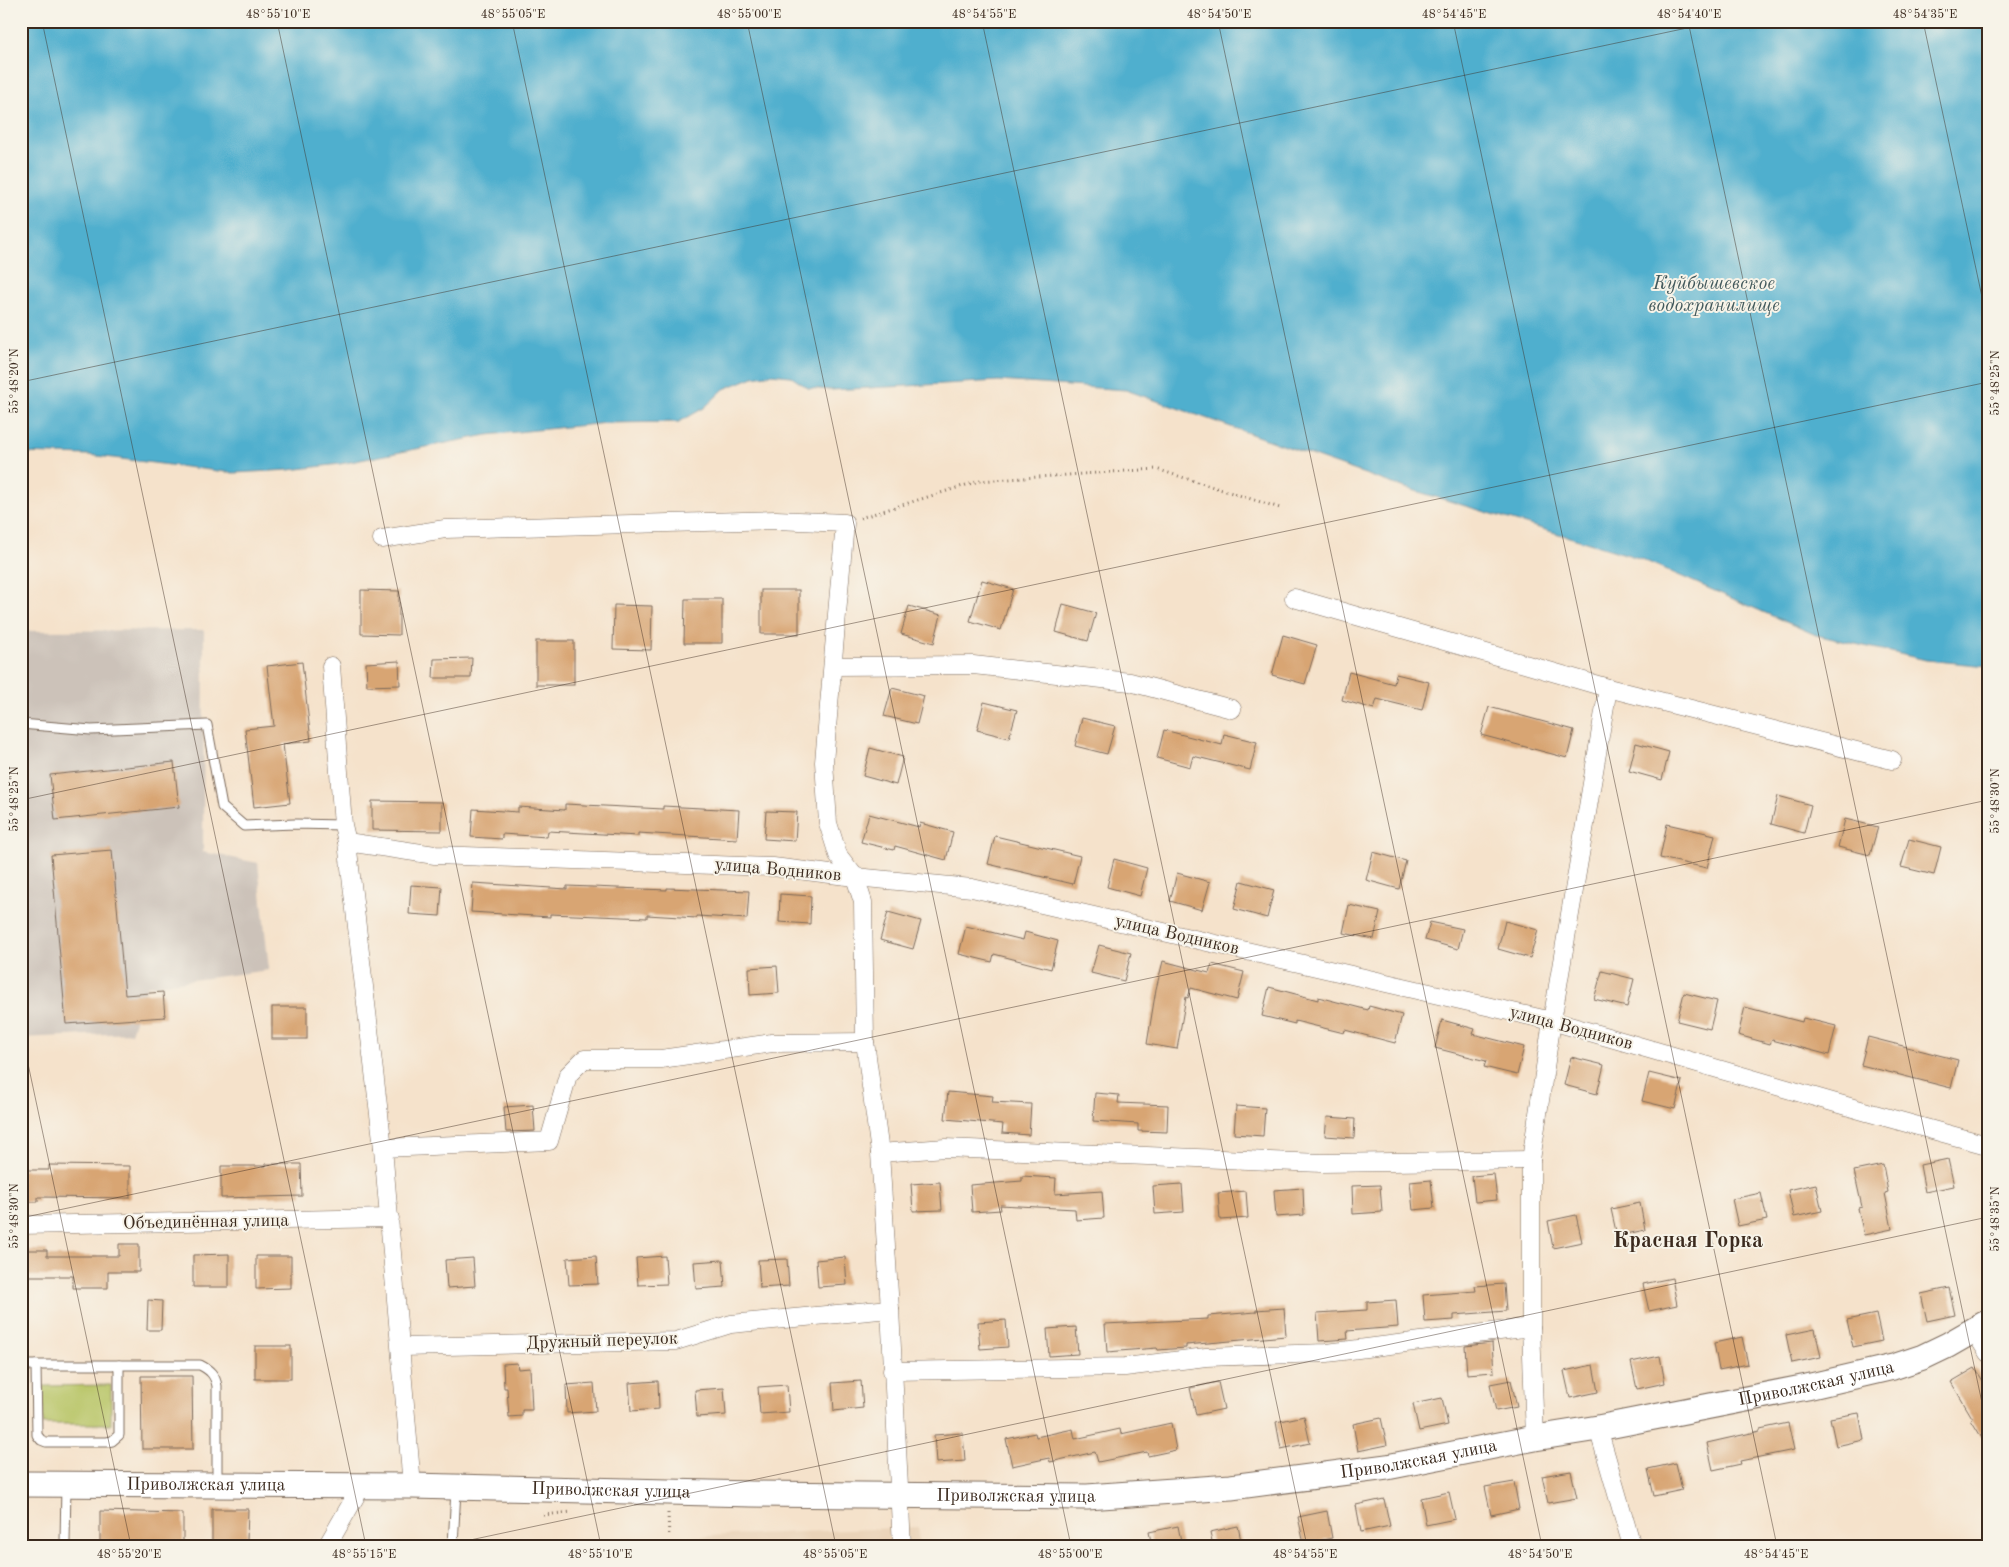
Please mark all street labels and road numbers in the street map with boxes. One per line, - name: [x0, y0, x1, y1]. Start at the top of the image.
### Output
- street label: улица Водников: [714, 856, 842, 884]
- street label: улица Водников: [1113, 912, 1241, 958]
- street label: улица Водников: [1507, 1003, 1635, 1053]
- street label: Объединённая улица: [123, 1212, 289, 1232]
- street label: Дружный переулок: [526, 1329, 678, 1353]
- street label: Приволжская улица: [1737, 1358, 1896, 1409]
- street label: Приволжская улица: [1339, 1437, 1499, 1482]
- street label: Приволжская улица: [126, 1476, 286, 1494]
- street label: Приволжская улица: [531, 1480, 691, 1502]
- street label: Приволжская улица: [936, 1487, 1096, 1506]

